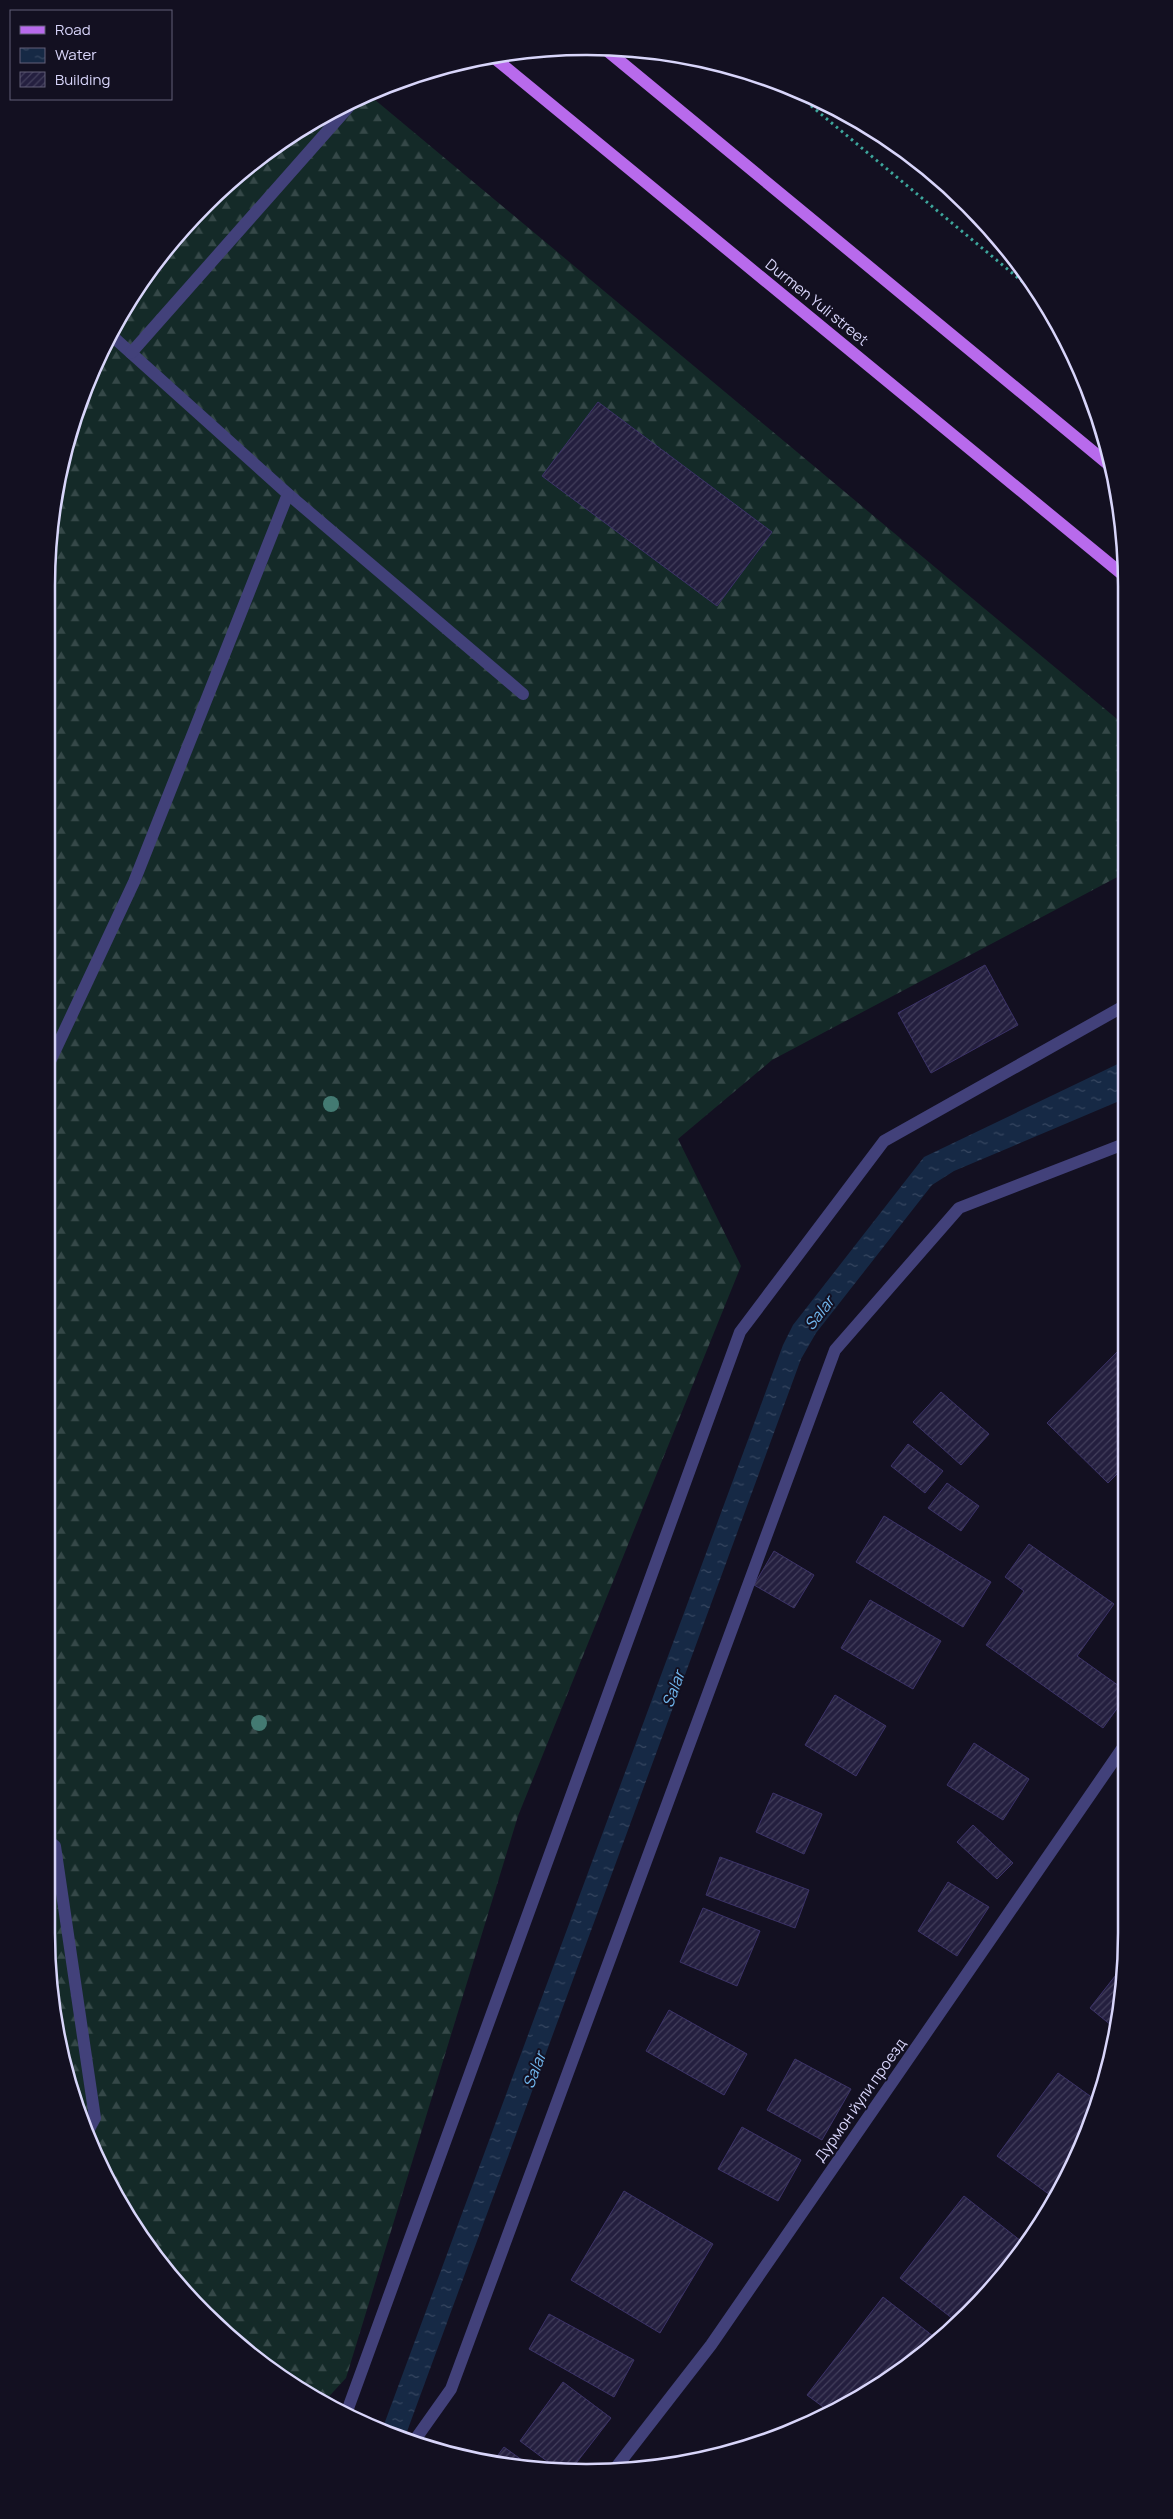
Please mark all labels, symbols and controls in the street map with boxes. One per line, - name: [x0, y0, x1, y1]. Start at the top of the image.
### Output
- legend: [10, 10, 172, 100]
- text: Road: [55, 19, 91, 40]
- text: Water: [55, 44, 97, 65]
- text: Building: [55, 69, 110, 90]
- street label: Durmen Yuli street: [761, 254, 873, 350]
- water label: Salar: [799, 1290, 840, 1334]
- water label: Salar: [656, 1666, 690, 1710]
- street label: Дурмон йули проезд: [809, 2034, 911, 2166]
- water label: Salar: [517, 2047, 552, 2091]

